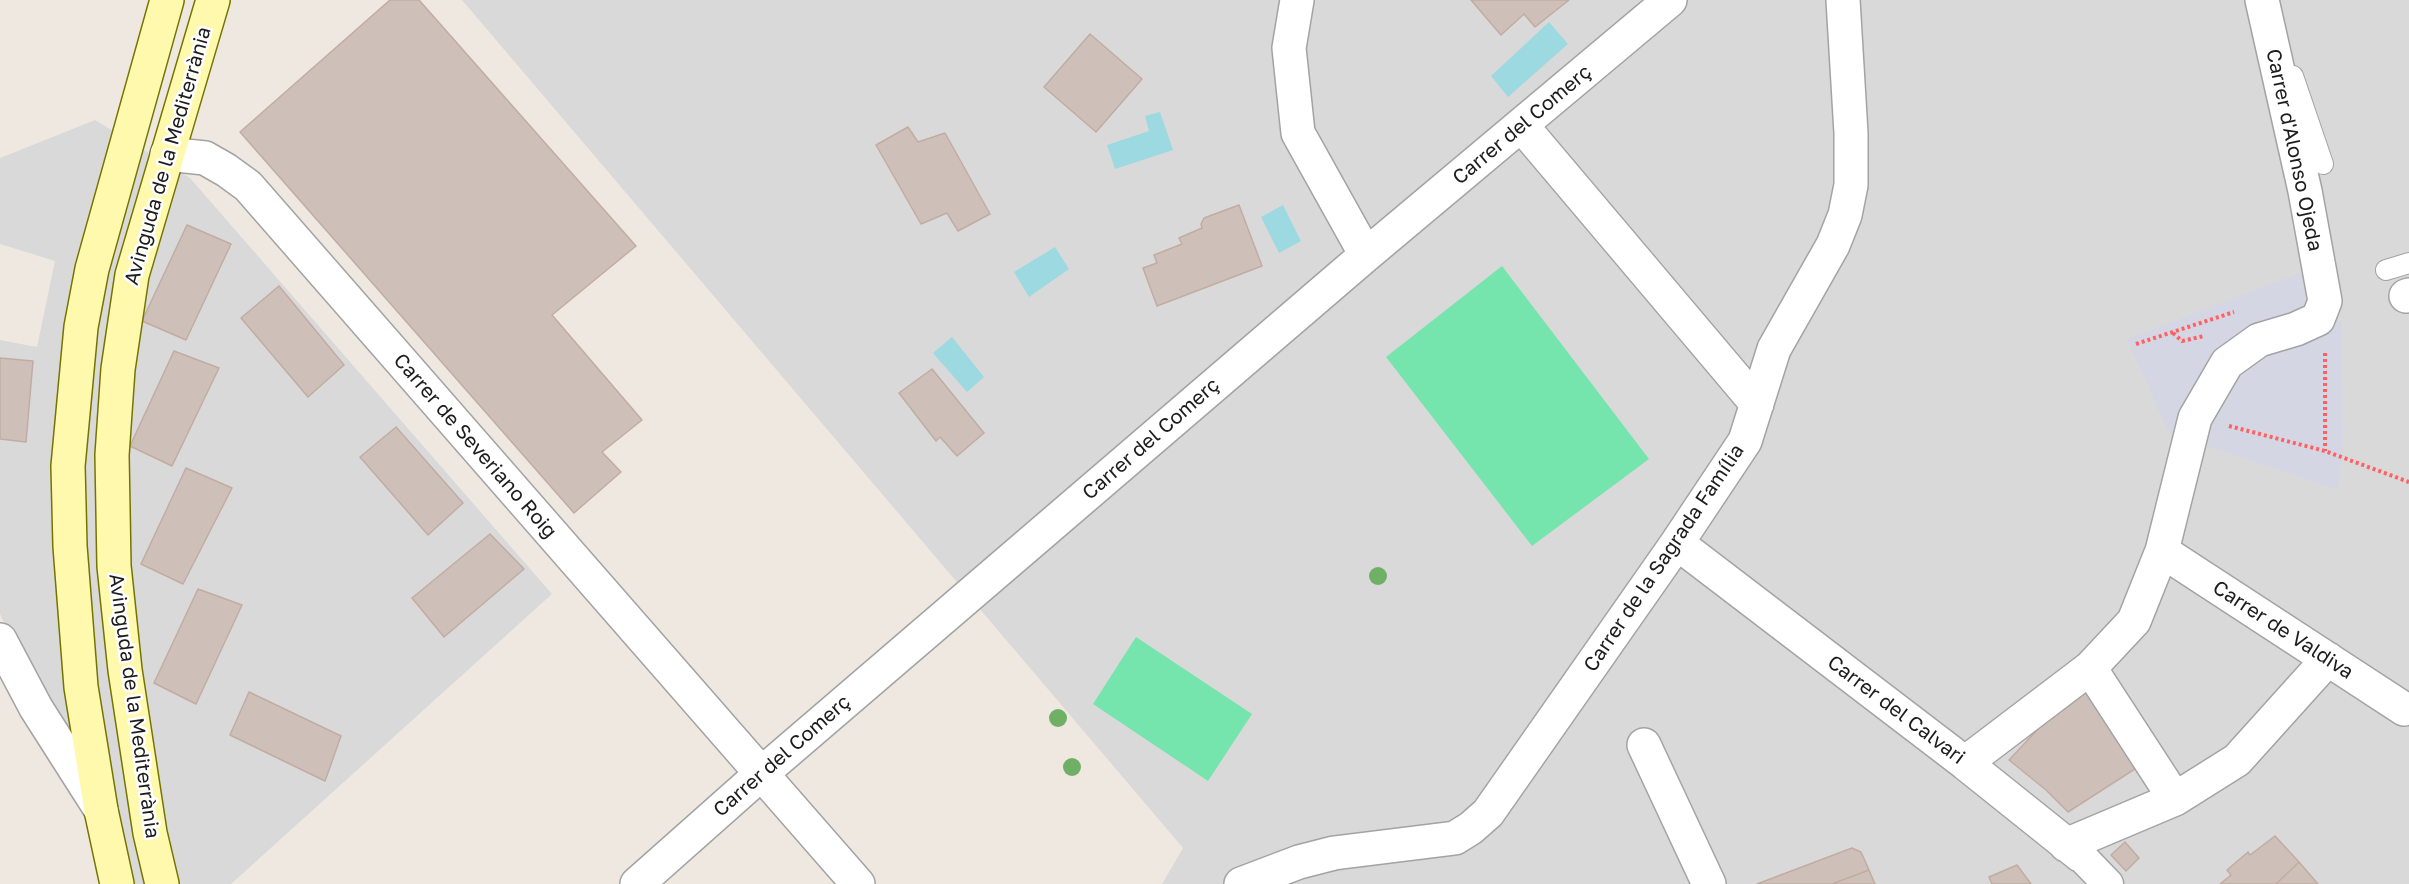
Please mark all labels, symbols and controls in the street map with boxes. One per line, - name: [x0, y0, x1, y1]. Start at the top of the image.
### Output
- street label: Avinguda de la Mediterrània: [120, 24, 216, 288]
- street label: Carrer d'Alonso Ojeda: [2261, 47, 2327, 253]
- street label: Carrer del Comerç: [1448, 60, 1596, 190]
- street label: Carrer de Severiano Roig: [388, 349, 562, 543]
- street label: Carrer del Comerç: [1078, 373, 1224, 505]
- street label: Carrer de la Sagrada Família: [1579, 440, 1749, 676]
- street label: Avinguda de la Mediterrània: [104, 572, 164, 840]
- street label: Carrer de Valdiva: [2208, 576, 2358, 684]
- street label: Carrer del Calvari: [1823, 650, 1969, 770]
- street label: Carrer del Comerç: [709, 690, 855, 822]

